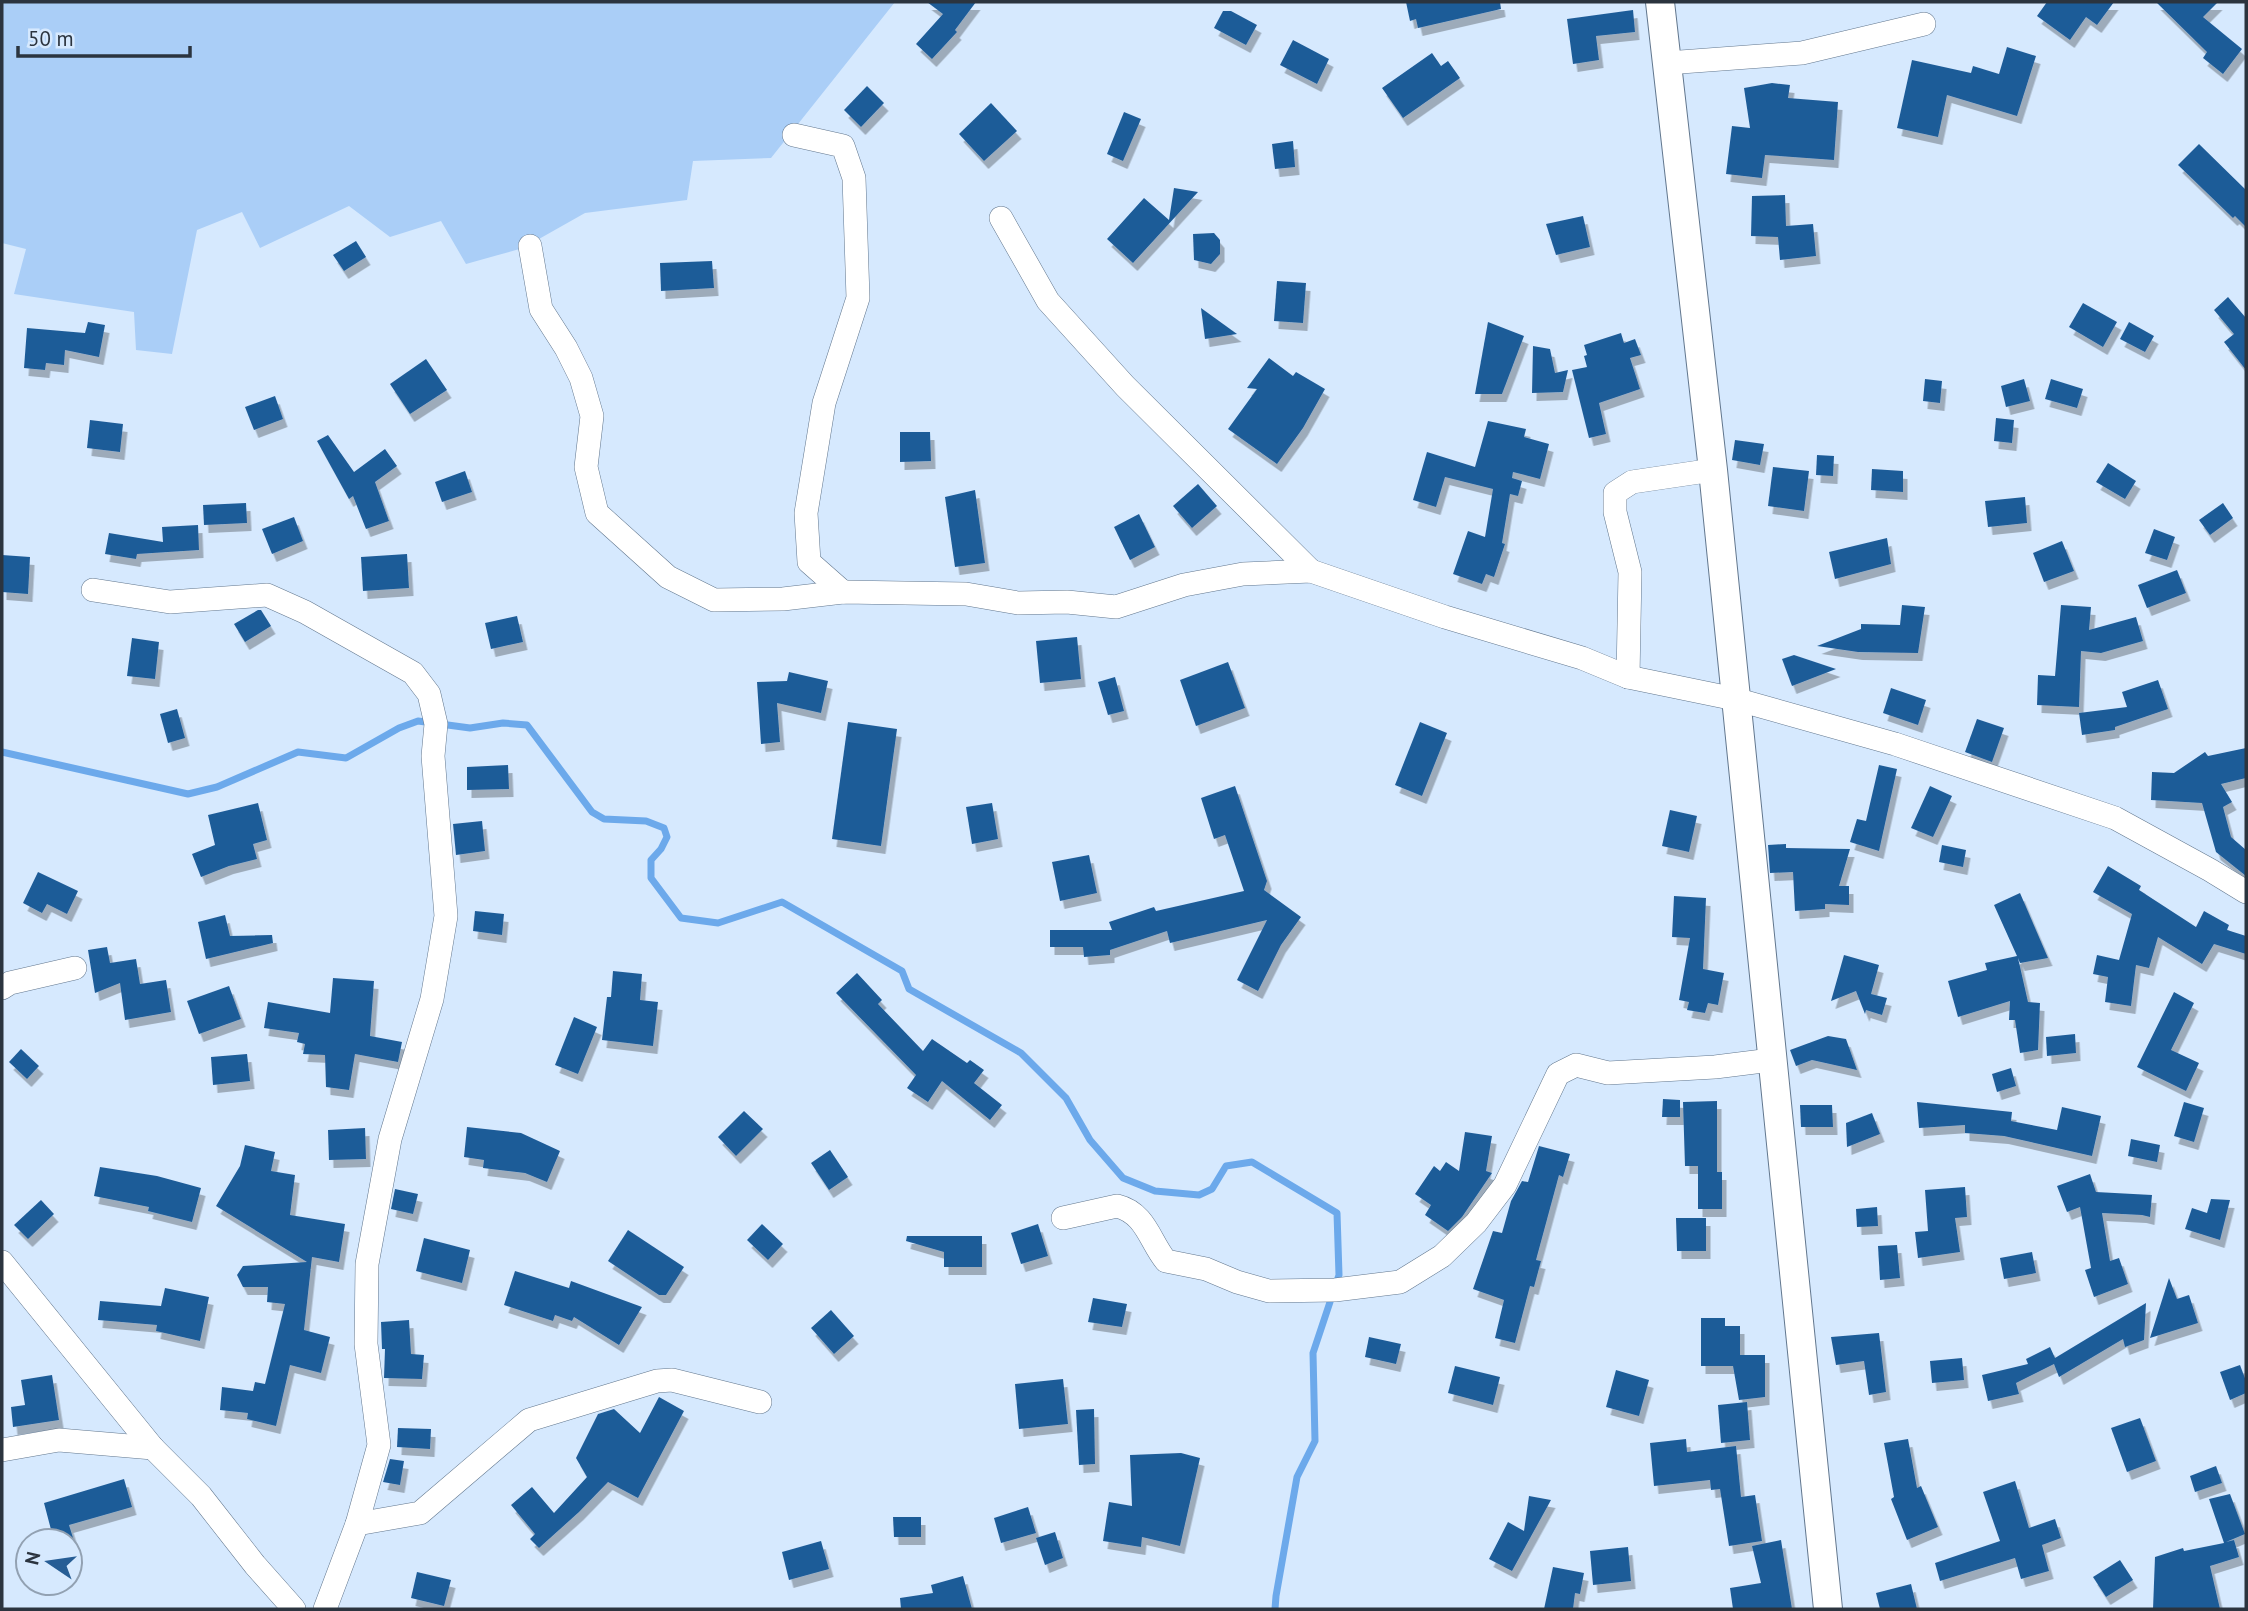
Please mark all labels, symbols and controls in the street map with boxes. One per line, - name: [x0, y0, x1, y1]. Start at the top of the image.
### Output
- scale bar: [18, 14, 189, 58]
- text: 50 m: [28, 25, 74, 52]
- north arrow: [14, 1527, 84, 1597]
- text: N: [19, 1549, 46, 1567]

